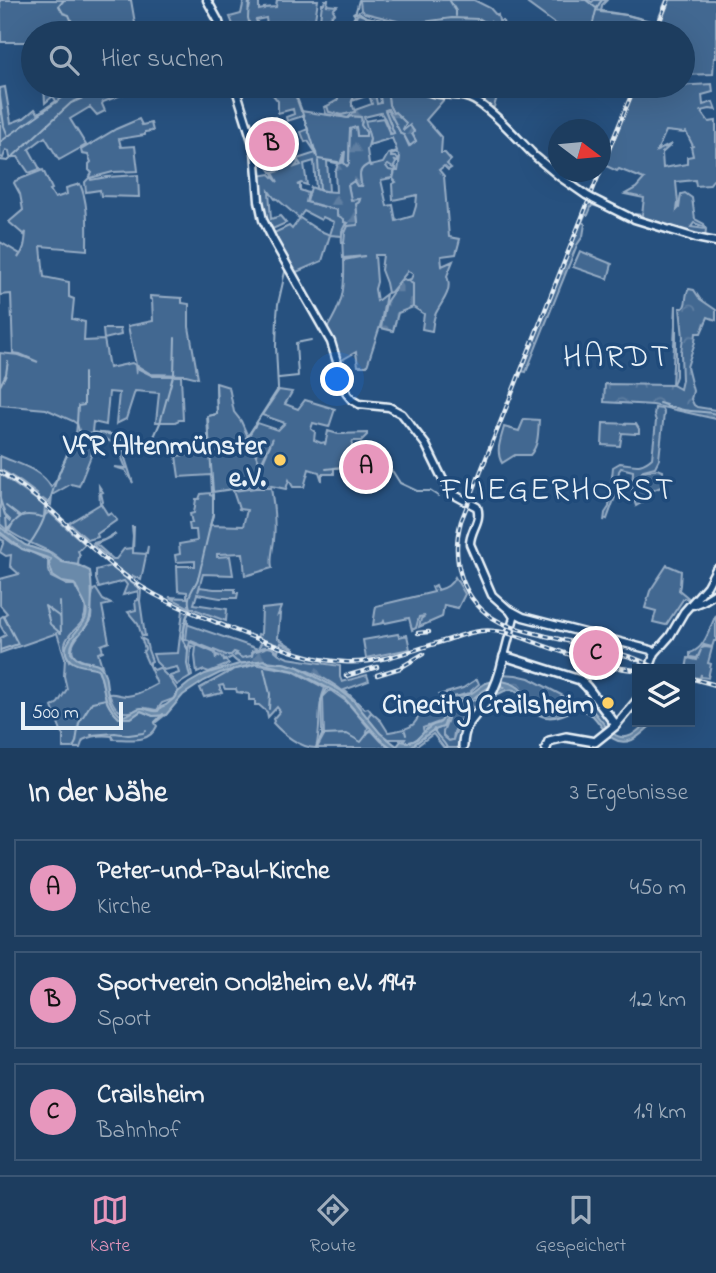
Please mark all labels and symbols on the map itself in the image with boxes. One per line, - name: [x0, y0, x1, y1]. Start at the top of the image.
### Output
- pin: B: [249, 118, 295, 170]
- north arrow: [548, 119, 611, 182]
- district label: HARDT: [563, 335, 671, 382]
- your location: [320, 362, 354, 396]
- place label: VfR Altenmünster e.V.: [62, 427, 267, 500]
- pin: A: [343, 441, 389, 493]
- marker: VfR Altenmünster e.V.: [272, 452, 288, 468]
- district label: FLIEGERHORST: [440, 468, 675, 515]
- pin: C: [573, 627, 619, 679]
- place label: Cinecity Crailsheim: [382, 686, 594, 727]
- marker: Cinecity Crailsheim: [600, 695, 616, 711]
- scale bar: [21, 699, 122, 731]

